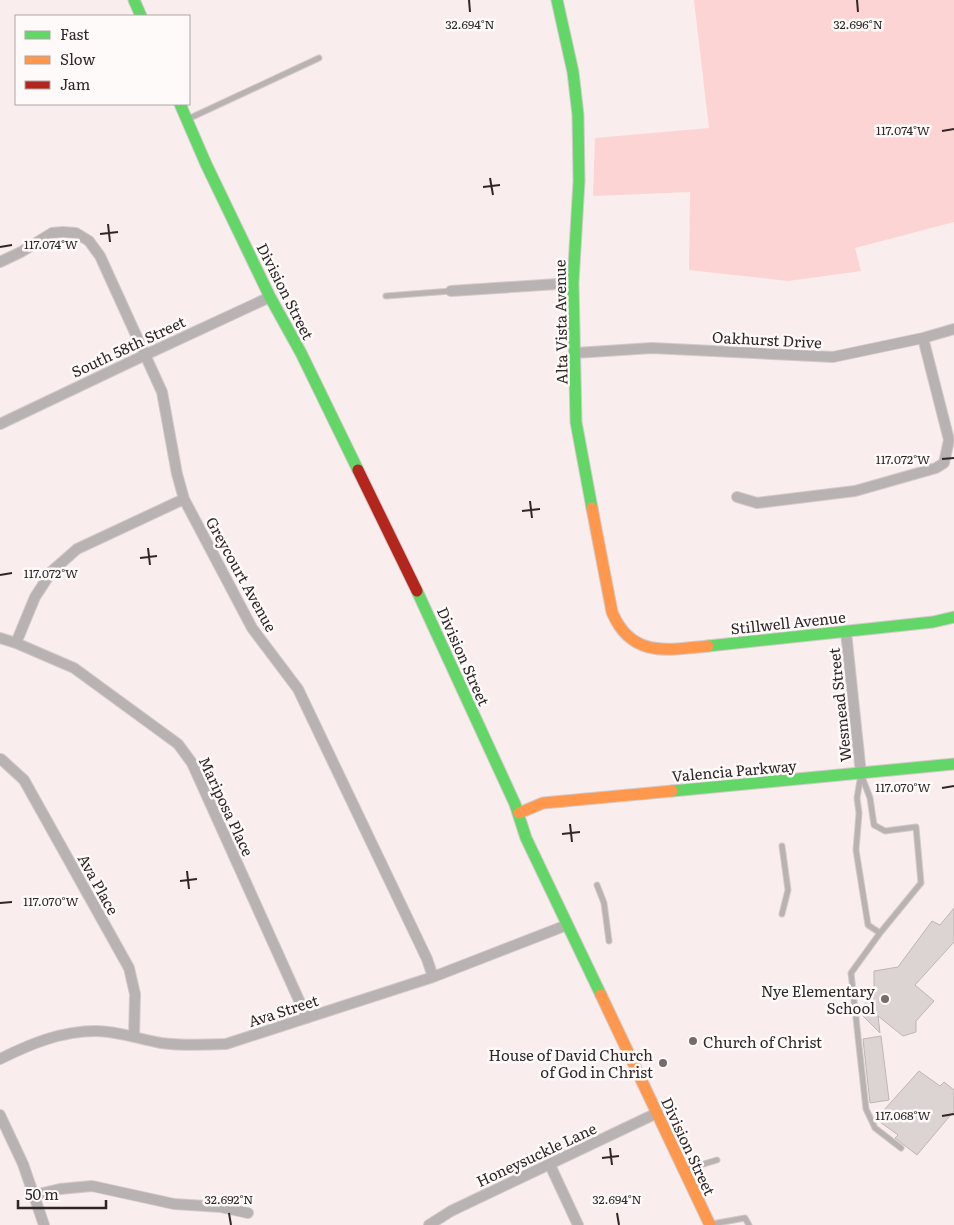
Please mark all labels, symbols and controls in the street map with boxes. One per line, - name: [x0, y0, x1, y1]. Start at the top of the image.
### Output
- legend: [15, 15, 190, 105]
- text: 32.694°N: [445, 15, 495, 33]
- text: 32.696°N: [833, 15, 883, 33]
- text: Fast: [60, 22, 89, 45]
- text: Slow: [60, 47, 95, 70]
- text: Jam: [60, 72, 91, 95]
- text: 117.074°W: [876, 121, 930, 139]
- text: 117.074°W: [24, 235, 78, 253]
- street label: Division Street: [252, 238, 320, 344]
- street label: Alta Vista Avenue: [547, 259, 573, 385]
- street label: South 58th Street: [67, 309, 189, 383]
- street label: Oakhurst Drive: [712, 325, 823, 353]
- text: 117.072°W: [876, 450, 930, 468]
- street label: Greycourt Avenue: [201, 512, 283, 636]
- text: 117.072°W: [24, 564, 78, 582]
- street label: Division Street: [432, 603, 496, 709]
- street label: Stillwell Avenue: [729, 604, 847, 639]
- street label: Wesmead Street: [822, 647, 856, 763]
- street label: Mariposa Place: [194, 752, 260, 860]
- street label: Valencia Parkway: [671, 753, 798, 787]
- text: 117.070°W: [875, 778, 931, 796]
- street label: Ava Place: [73, 849, 125, 919]
- text: 117.070°W: [23, 892, 79, 910]
- place label: Nye Elementary School: [761, 979, 875, 1019]
- street label: Ava Street: [245, 988, 321, 1032]
- marker: Nye Elementary School: [879, 993, 891, 1005]
- place label: Church of Christ: [703, 1030, 822, 1053]
- marker: Church of Christ: [687, 1035, 699, 1047]
- place label: House of David Church of God in Christ: [489, 1043, 653, 1083]
- marker: House of David Church of God in Christ: [657, 1057, 669, 1069]
- street label: Division Street: [656, 1093, 722, 1199]
- text: 117.068°W: [875, 1106, 931, 1124]
- street label: Honeysuckle Lane: [472, 1116, 600, 1192]
- scale bar: [18, 1178, 105, 1210]
- text: 50 m: [25, 1182, 59, 1205]
- text: 32.692°N: [205, 1190, 253, 1208]
- text: 32.694°N: [592, 1190, 642, 1208]

